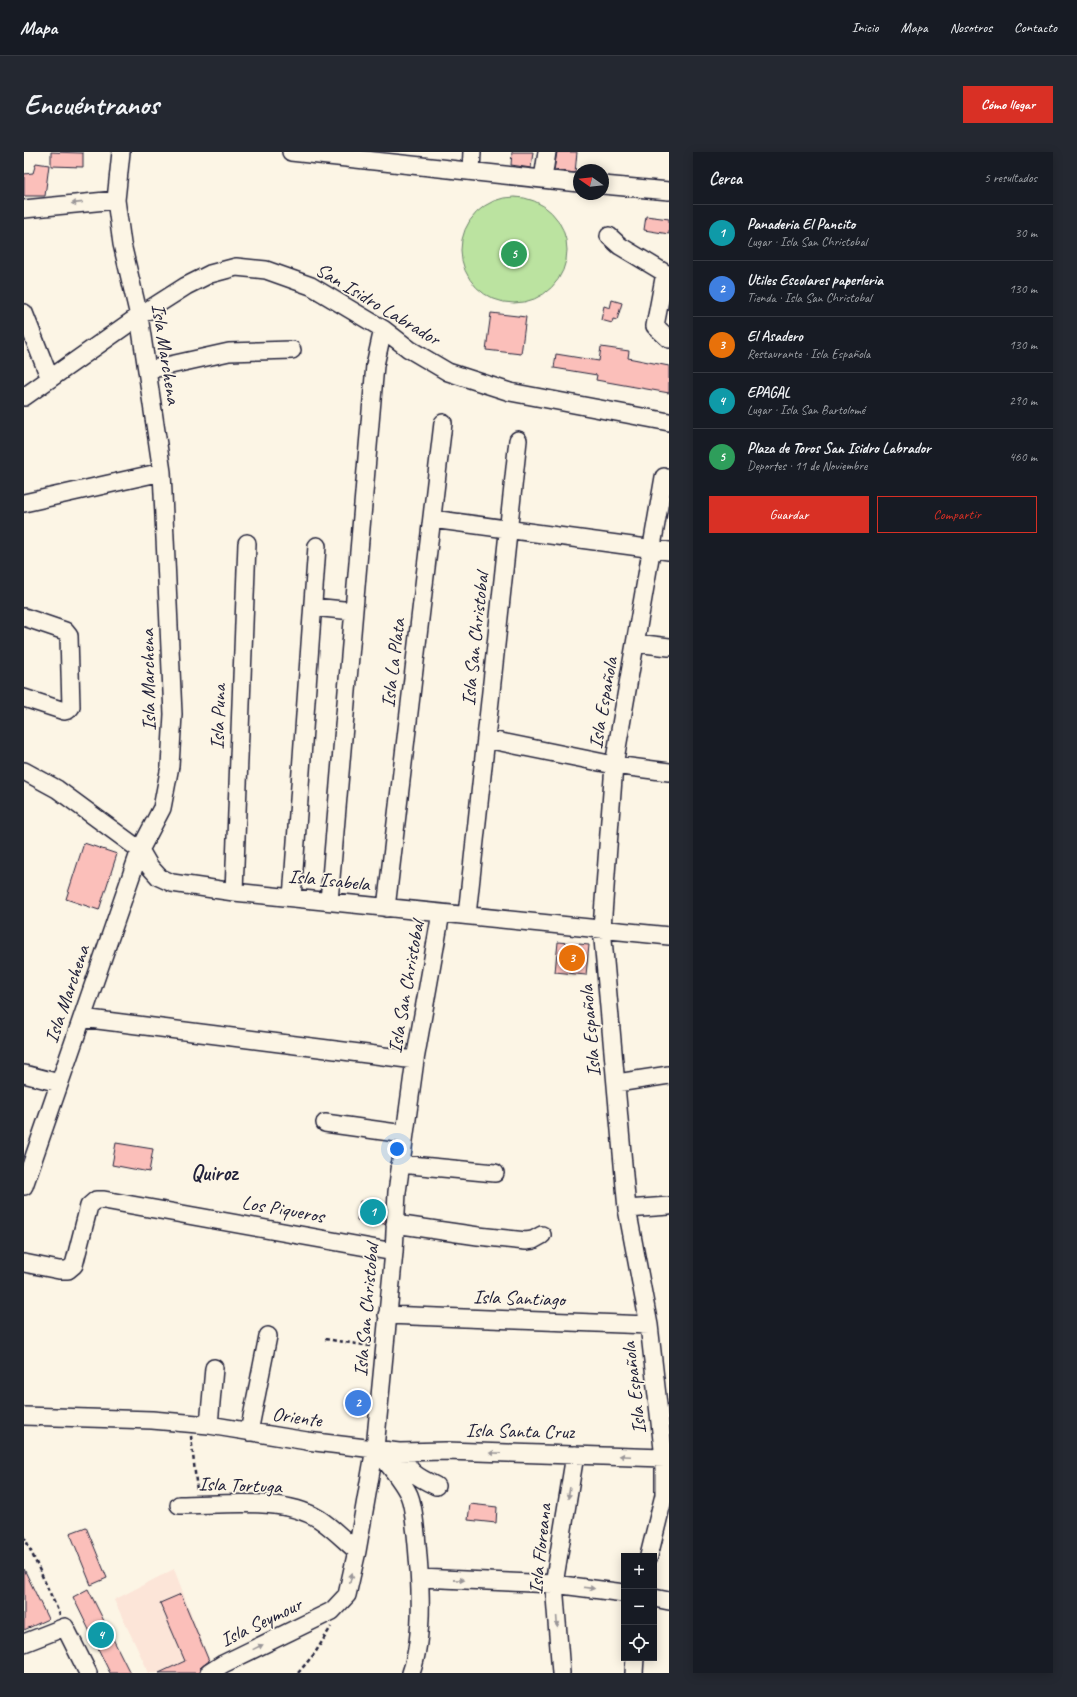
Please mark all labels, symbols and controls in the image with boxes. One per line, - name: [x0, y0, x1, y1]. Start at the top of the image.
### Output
- text: Mapa: [20, 16, 57, 40]
- text: Inicio: [852, 19, 879, 36]
- text: Mapa: [901, 19, 928, 36]
- text: Nosotros: [950, 19, 992, 36]
- text: Contacto: [1014, 19, 1057, 36]
- button: Cómo llegar: [963, 86, 1053, 123]
- text: Encuéntranos: [24, 87, 159, 122]
- north arrow: [573, 164, 609, 200]
- text: Cerca: [709, 168, 742, 189]
- text: 5 resultados: [984, 170, 1037, 186]
- one-way arrow: [71, 200, 83, 207]
- text: Panaderia El Pancito: [747, 215, 855, 234]
- text: 1: [719, 225, 725, 241]
- text: 30 m: [1015, 225, 1037, 241]
- text: Lugar · Isla San Christobal: [747, 234, 867, 250]
- pin: 5: [501, 239, 527, 269]
- street label: San Isidro Labrador: [311, 257, 446, 352]
- text: Utiles Escolares paperleria: [747, 271, 883, 290]
- text: 2: [719, 281, 725, 297]
- text: 130 m: [1009, 281, 1037, 297]
- text: Tienda · Isla San Christobal: [747, 290, 871, 306]
- street label: Isla Marchena: [146, 302, 186, 407]
- text: El Asadero: [747, 327, 803, 346]
- text: 3: [719, 337, 725, 353]
- text: 130 m: [1009, 337, 1037, 353]
- text: Restaurante · Isla Española: [747, 346, 870, 362]
- text: EPAGAL: [747, 383, 790, 402]
- text: 4: [719, 393, 725, 409]
- text: 290 m: [1009, 393, 1037, 409]
- text: Lugar · Isla San Bartolomé: [747, 402, 865, 418]
- text: Plaza de Toros San Isidro Labrador: [747, 439, 931, 458]
- text: 5: [719, 449, 725, 465]
- text: 460 m: [1009, 449, 1037, 465]
- text: Deportes · 11 de Noviembre: [747, 458, 867, 474]
- button: Guardar: [709, 496, 869, 533]
- button: Compartir: [877, 496, 1037, 533]
- street label: Isla San Christobal: [456, 568, 495, 707]
- street label: Isla La Plata: [375, 616, 411, 709]
- street label: Isla Marchena: [135, 628, 161, 731]
- street label: Isla Española: [583, 653, 624, 751]
- street label: Isla Puna: [204, 682, 232, 750]
- street label: Isla Isabela: [287, 863, 372, 897]
- street label: Isla San Christobal: [382, 915, 431, 1055]
- street label: Isla Marchena: [39, 941, 96, 1046]
- pin: 3: [559, 943, 585, 973]
- street label: Isla Española: [573, 982, 606, 1078]
- your location: [387, 1139, 407, 1159]
- district label: Quiroz: [191, 1159, 240, 1187]
- street label: Los Piqueros: [240, 1189, 328, 1229]
- pin: 1: [360, 1197, 386, 1227]
- street label: Isla San Christobal: [348, 1239, 385, 1378]
- street label: Isla Santiago: [473, 1284, 567, 1312]
- street label: Isla Española: [616, 1339, 652, 1435]
- pin: 2: [345, 1388, 371, 1418]
- street label: Oriente: [271, 1401, 325, 1433]
- street label: Isla Santa Cruz: [466, 1418, 576, 1444]
- one-way arrow: [488, 1450, 501, 1456]
- one-way arrow: [619, 1453, 631, 1460]
- street label: Isla Tortuga: [198, 1471, 283, 1499]
- one-way arrow: [566, 1487, 572, 1499]
- street label: Isla Floreana: [523, 1501, 557, 1595]
- map controls: [621, 1553, 657, 1661]
- button: +: [621, 1553, 657, 1589]
- one-way arrow: [348, 1572, 354, 1584]
- one-way arrow: [453, 1576, 465, 1583]
- one-way arrow: [583, 1585, 595, 1591]
- button: −: [621, 1589, 657, 1625]
- street label: Isla Seymour: [216, 1591, 307, 1652]
- one-way arrow: [554, 1616, 561, 1628]
- pin: 4: [88, 1620, 114, 1650]
- button: locate: [621, 1625, 657, 1661]
- one-way arrow: [252, 1644, 264, 1650]

